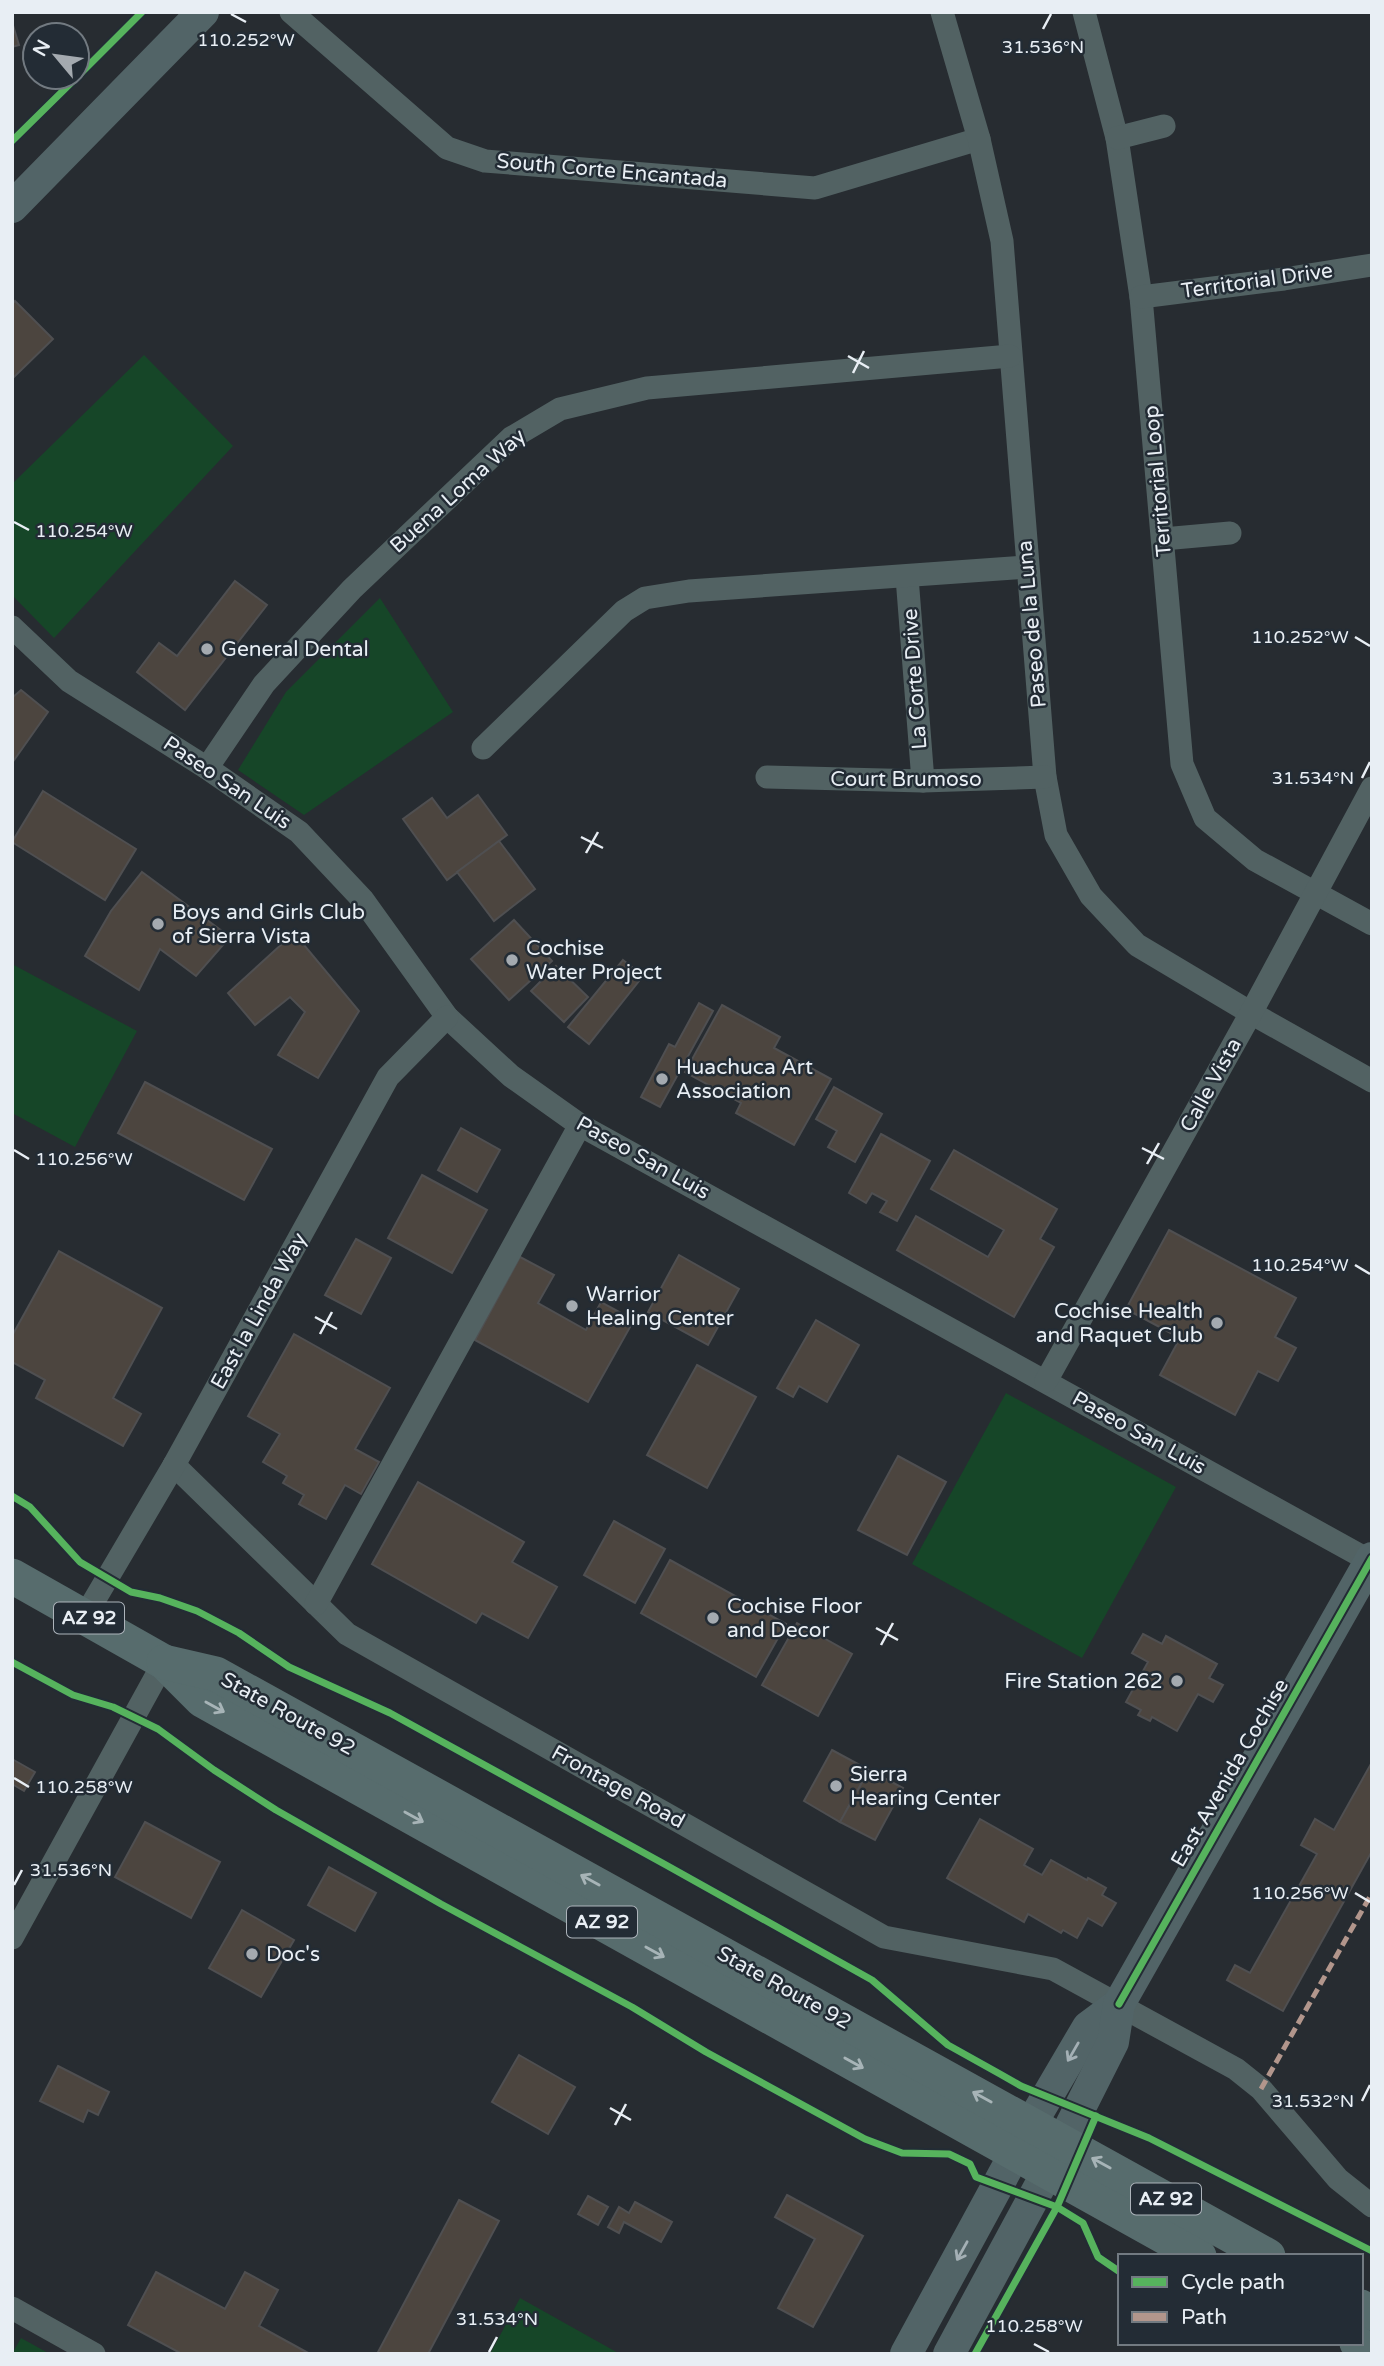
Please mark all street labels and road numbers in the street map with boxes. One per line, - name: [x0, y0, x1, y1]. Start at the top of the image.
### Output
- street label: South Corte Encantada: [496, 148, 728, 194]
- street label: Territorial Drive: [1180, 258, 1334, 304]
- street label: Territorial Loop: [1139, 404, 1177, 558]
- street label: Buena Loma Way: [385, 424, 531, 558]
- street label: Paseo de la Luna: [1012, 539, 1052, 709]
- street label: La Corte Drive: [898, 608, 932, 750]
- street label: Paseo San Luis: [158, 731, 296, 835]
- street label: Court Brumoso: [830, 767, 982, 792]
- street label: Calle Vista: [1175, 1034, 1247, 1136]
- street label: Paseo San Luis: [572, 1111, 714, 1205]
- street label: East la Linda Way: [206, 1228, 312, 1394]
- street label: Paseo San Luis: [1068, 1386, 1210, 1480]
- road number: AZ 92: [54, 1602, 124, 1634]
- street label: State Route 92: [217, 1667, 359, 1761]
- street label: East Avenida Cochise: [1166, 1674, 1294, 1872]
- street label: Frontage Road: [547, 1740, 689, 1834]
- road number: AZ 92: [567, 1906, 637, 1938]
- street label: State Route 92: [713, 1941, 855, 2035]
- road number: AZ 92: [1131, 2184, 1201, 2214]

